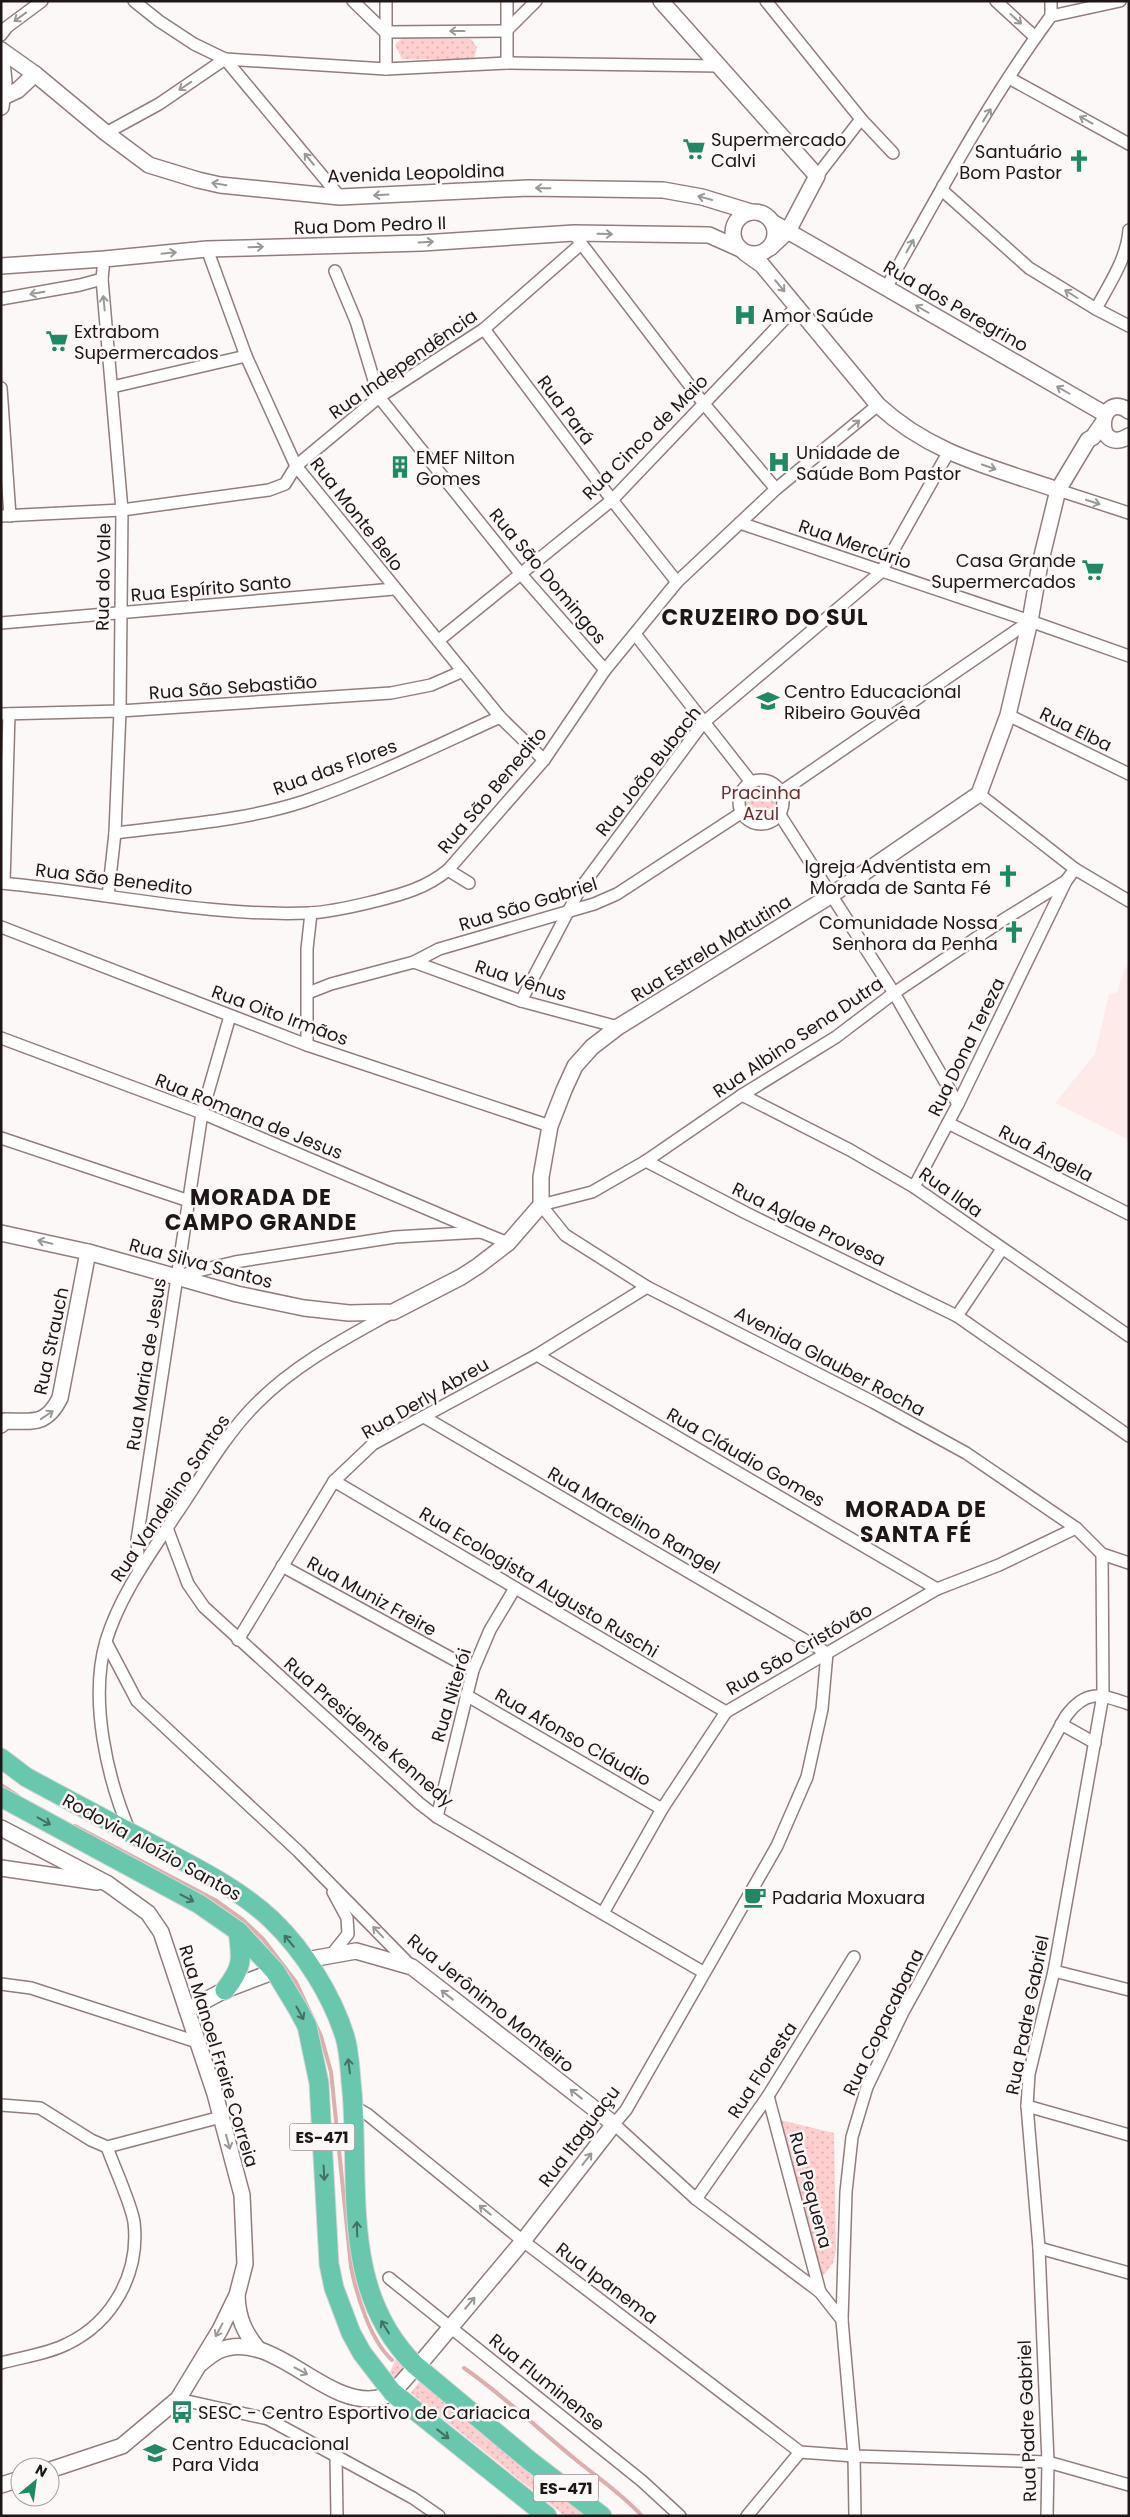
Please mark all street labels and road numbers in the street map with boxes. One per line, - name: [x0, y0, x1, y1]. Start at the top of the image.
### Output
- street label: Avenida Leopoldina: [327, 157, 505, 189]
- street label: Rua Dom Pedro II: [293, 210, 447, 240]
- street label: Rua dos Peregrino: [879, 254, 1033, 358]
- street label: Rua Independência: [324, 303, 482, 425]
- street label: Rua Cinco de Maio: [577, 369, 713, 505]
- street label: Rua Pará: [532, 370, 600, 450]
- street label: Rua Monte Belo: [304, 452, 410, 576]
- street label: Rua São Domingos: [484, 503, 612, 649]
- street label: Rua Mercúrio: [795, 513, 915, 575]
- street label: Rua do Vale: [90, 523, 116, 631]
- street label: Rua Espírito Santo: [130, 569, 292, 607]
- street label: Rua São Sebastião: [148, 669, 318, 705]
- street label: Rua João Bubach: [589, 701, 707, 841]
- street label: Rua Elba: [1036, 701, 1116, 757]
- street label: Rua São Benedito: [432, 721, 552, 859]
- street label: Rua das Flores: [270, 733, 400, 801]
- street label: Rua São Benedito: [34, 857, 194, 901]
- street label: Rua São Gabriel: [456, 871, 600, 937]
- street label: Rua Estrela Matutina: [626, 889, 796, 1007]
- street label: Rua Vênus: [472, 953, 570, 1007]
- street label: Rua Albino Sena Dutra: [708, 971, 888, 1103]
- street label: Rua Dona Tereza: [922, 974, 1010, 1120]
- street label: Rua Oito Irmãos: [208, 979, 352, 1051]
- street label: Rua Romana de Jesus: [151, 1067, 347, 1165]
- street label: Rua Ângela: [994, 1118, 1098, 1188]
- street label: Rua Ilda: [914, 1161, 988, 1223]
- street label: Rua Aglae Provesa: [728, 1176, 890, 1272]
- street label: Rua Silva Santos: [126, 1232, 276, 1294]
- street label: Rua Maria de Jesus: [120, 1276, 172, 1452]
- street label: Rua Strauch: [27, 1285, 75, 1397]
- street label: Avenida Glauber Rocha: [730, 1300, 930, 1422]
- street label: Rua Derly Abreu: [357, 1351, 493, 1445]
- street label: Rua Cláudio Gomes: [662, 1401, 830, 1513]
- street label: Rua Vandelino Santos: [105, 1409, 235, 1587]
- street label: Rua Marcelino Rangel: [543, 1460, 725, 1580]
- street label: Rua Ecologista Augusto Ruschi: [415, 1500, 663, 1664]
- street label: Rua Muniz Freire: [303, 1550, 441, 1642]
- street label: Rua São Cristóvão: [721, 1597, 877, 1701]
- street label: Rua Niterói: [425, 1645, 477, 1745]
- street label: Rua Presidente Kennedy: [279, 1651, 459, 1813]
- street label: Rua Afonso Cláudio: [490, 1682, 656, 1792]
- street label: Rodovia Aloízio Santos: [58, 1787, 246, 1907]
- street label: Rua Jerônimo Monteiro: [402, 1928, 580, 2078]
- street label: Rua Padre Gabriel: [999, 1933, 1055, 2097]
- street label: Rua Manoel Freire Correia: [173, 1942, 265, 2170]
- street label: Rua Copacabana: [837, 1944, 929, 2100]
- street label: Rua Floresta: [721, 2017, 803, 2123]
- street label: Rua Itaguaçu: [533, 2080, 625, 2192]
- road number: ES-471: [290, 2124, 354, 2150]
- street label: Rua Pequena: [783, 2129, 839, 2251]
- street label: Rua Ipanema: [551, 2236, 663, 2330]
- street label: Rua Fluminense: [484, 2328, 610, 2436]
- street label: Rua Padre Gabriel: [1012, 2340, 1042, 2502]
- road number: ES-471: [534, 2474, 598, 2502]

